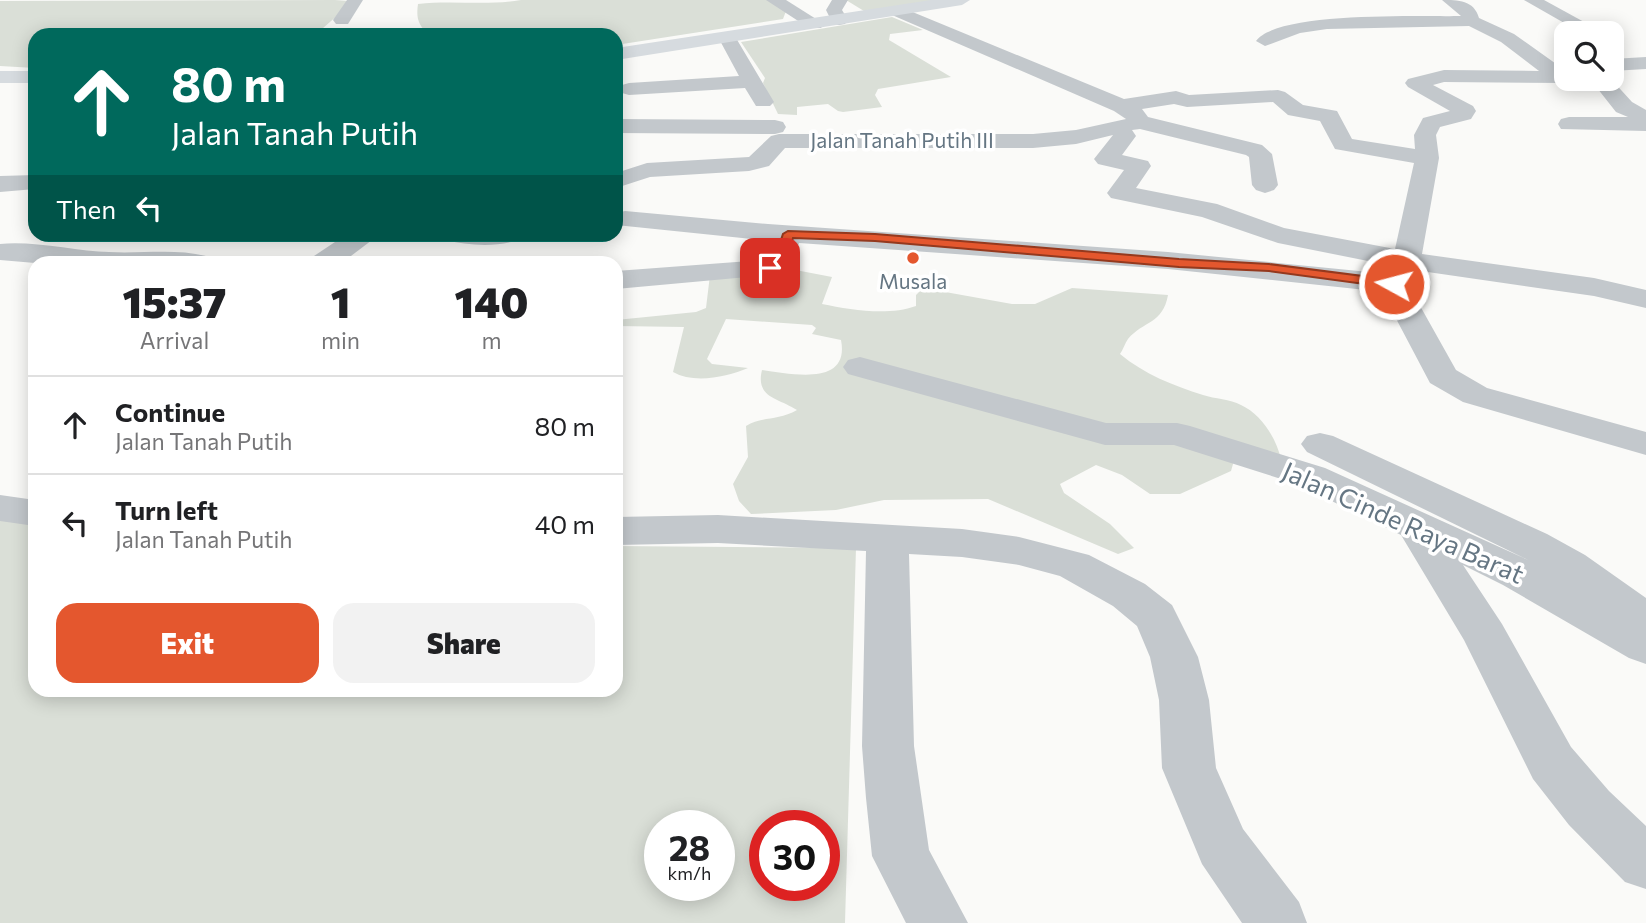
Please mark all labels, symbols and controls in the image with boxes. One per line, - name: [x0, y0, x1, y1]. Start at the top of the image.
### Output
- map controls: [1554, 21, 1624, 91]
- button: search: [1554, 21, 1624, 91]
- text: 80 m: [171, 52, 286, 112]
- icon: ahead: [56, 56, 147, 147]
- text: Jalan Tanah Putih: [171, 112, 418, 152]
- street label: Jalan Tanah Putih III: [810, 127, 994, 152]
- icon: left: [130, 189, 168, 227]
- text: Then: [56, 193, 116, 224]
- pin: [740, 238, 800, 298]
- position arrow: [1357, 247, 1431, 321]
- icon: arrive: [751, 249, 789, 287]
- marker: Musala: [905, 250, 921, 266]
- place label: Musala: [879, 268, 947, 293]
- text: 15:37: [123, 275, 226, 327]
- text: 1: [331, 275, 350, 327]
- text: 140: [455, 275, 528, 327]
- text: Arrival: [140, 326, 209, 354]
- text: min: [321, 326, 360, 354]
- text: m: [481, 326, 502, 354]
- text: Continue: [115, 396, 225, 427]
- icon: ahead: [56, 406, 94, 444]
- text: 80 m: [535, 410, 595, 441]
- text: Jalan Tanah Putih: [115, 427, 293, 455]
- street label: Jalan Cinde Raya Barat: [1278, 454, 1529, 589]
- text: Turn left: [115, 494, 218, 525]
- icon: left: [56, 504, 94, 542]
- text: 40 m: [535, 508, 595, 539]
- text: Jalan Tanah Putih: [115, 525, 293, 553]
- button: Exit: [56, 603, 319, 683]
- button: Share: [333, 603, 595, 683]
- speed limit sign: 30: [749, 810, 840, 901]
- text: 28: [669, 825, 710, 868]
- text: km/h: [668, 862, 711, 884]

